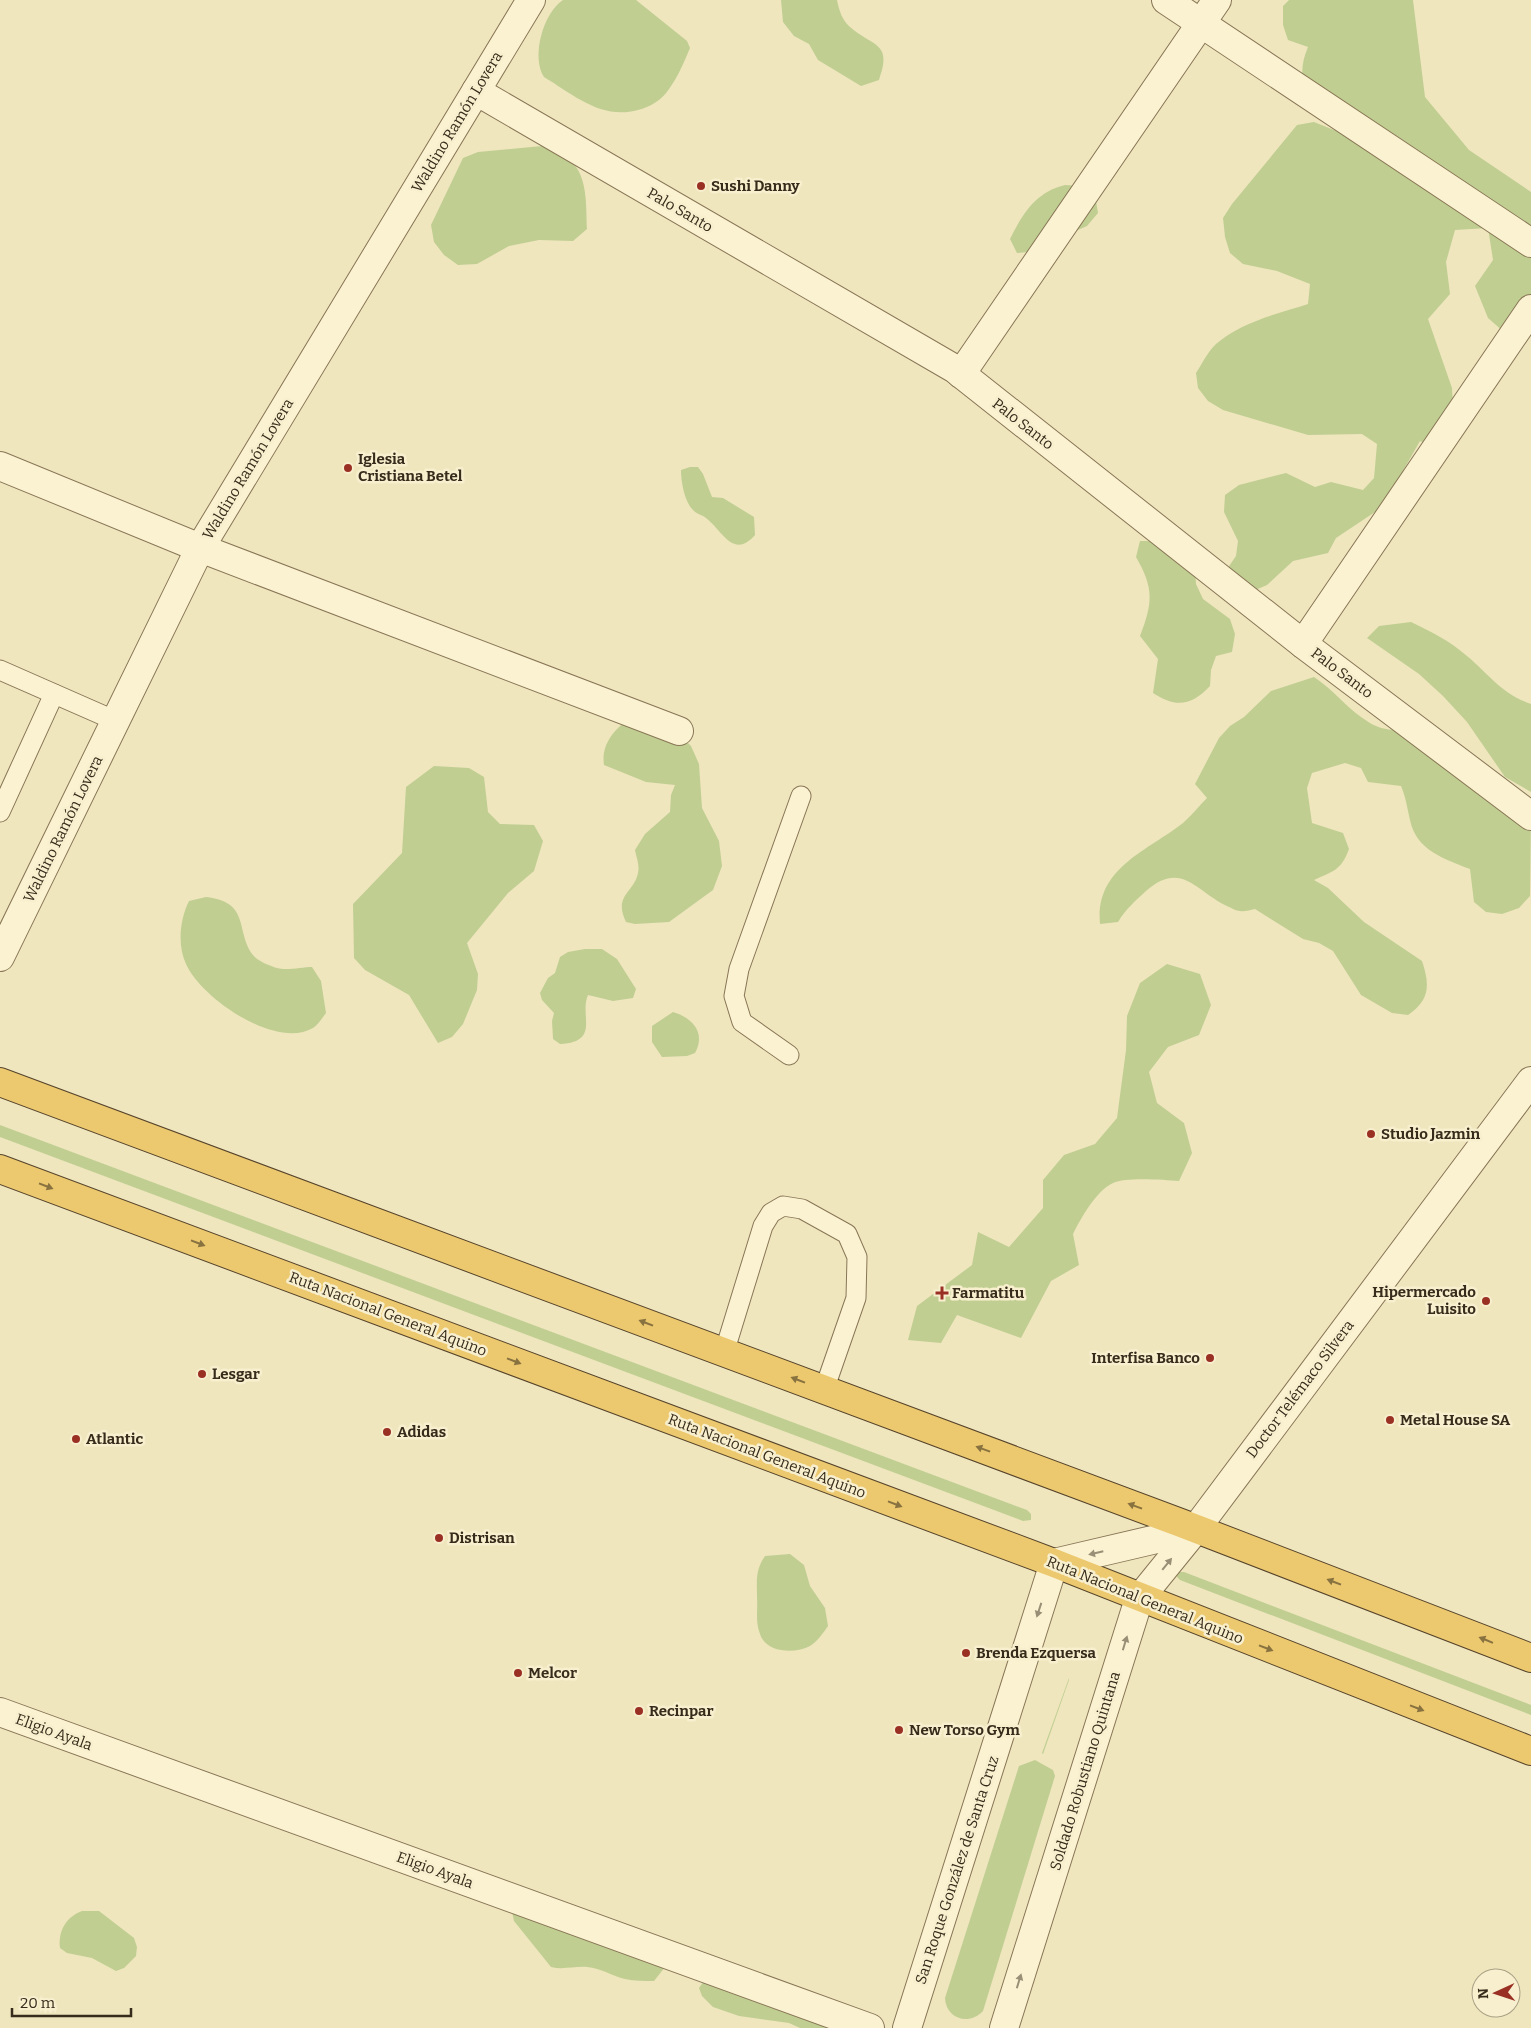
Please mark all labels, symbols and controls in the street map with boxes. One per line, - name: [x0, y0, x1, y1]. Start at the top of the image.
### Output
- street label: Waldino Ramón Lovera: [408, 48, 506, 196]
- place label: Sushi Danny: [711, 177, 800, 195]
- marker: Sushi Danny: [695, 180, 707, 192]
- street label: Palo Santo: [644, 184, 716, 236]
- street label: Palo Santo: [989, 394, 1057, 454]
- street label: Waldino Ramón Lovera: [199, 395, 297, 543]
- place label: Iglesia Cristiana Betel: [358, 450, 463, 485]
- marker: Iglesia Cristiana Betel: [342, 462, 354, 474]
- street label: Palo Santo: [1307, 644, 1377, 702]
- street label: Waldino Ramón Lovera: [20, 753, 106, 905]
- place label: Studio Jazmin: [1381, 1125, 1480, 1143]
- marker: Studio Jazmin: [1365, 1128, 1377, 1140]
- one-way arrow: [38, 1183, 53, 1190]
- one-way arrow: [191, 1239, 206, 1247]
- street label: Ruta Nacional General Aquino: [287, 1268, 489, 1360]
- place label: Hipermercado Luisito: [1372, 1283, 1476, 1318]
- place label: Farmatitu: [952, 1284, 1025, 1302]
- marker: Farmatitu: [936, 1287, 948, 1299]
- marker: Hipermercado Luisito: [1480, 1295, 1492, 1307]
- street label: Doctor Telémaco Silvera: [1242, 1317, 1358, 1461]
- one-way arrow: [638, 1319, 653, 1326]
- place label: Interfisa Banco: [1091, 1349, 1200, 1367]
- marker: Interfisa Banco: [1204, 1352, 1216, 1364]
- one-way arrow: [507, 1357, 522, 1365]
- place label: Lesgar: [212, 1365, 260, 1383]
- marker: Lesgar: [196, 1368, 208, 1380]
- one-way arrow: [790, 1376, 805, 1384]
- street label: Ruta Nacional General Aquino: [666, 1410, 868, 1502]
- place label: Metal House SA: [1400, 1411, 1510, 1429]
- marker: Metal House SA: [1384, 1414, 1396, 1426]
- place label: Adidas: [397, 1423, 446, 1441]
- marker: Adidas: [381, 1426, 393, 1438]
- place label: Atlantic: [86, 1430, 144, 1448]
- marker: Atlantic: [70, 1433, 82, 1445]
- one-way arrow: [975, 1445, 990, 1453]
- one-way arrow: [888, 1501, 903, 1508]
- one-way arrow: [1127, 1502, 1142, 1510]
- place label: Distrisan: [449, 1529, 515, 1547]
- marker: Distrisan: [433, 1532, 445, 1544]
- one-way arrow: [1089, 1549, 1104, 1557]
- street label: Ruta Nacional General Aquino: [1044, 1552, 1246, 1648]
- one-way arrow: [1162, 1558, 1173, 1571]
- one-way arrow: [1326, 1578, 1341, 1586]
- one-way arrow: [1035, 1603, 1043, 1618]
- one-way arrow: [1122, 1635, 1130, 1650]
- one-way arrow: [1478, 1636, 1493, 1644]
- place label: Brenda Ezquersa: [976, 1644, 1097, 1662]
- one-way arrow: [1259, 1645, 1273, 1653]
- marker: Brenda Ezquersa: [960, 1647, 972, 1659]
- place label: Melcor: [528, 1664, 577, 1682]
- marker: Melcor: [512, 1667, 524, 1679]
- street label: Soldado Robustiano Quintana: [1046, 1669, 1124, 1873]
- place label: Recinpar: [649, 1702, 714, 1720]
- one-way arrow: [1410, 1704, 1424, 1712]
- marker: Recinpar: [633, 1705, 645, 1717]
- street label: Eligio Ayala: [13, 1710, 95, 1754]
- place label: New Torso Gym: [909, 1721, 1020, 1739]
- marker: New Torso Gym: [893, 1724, 905, 1736]
- street label: San Roque González de Santa Cruz: [911, 1754, 1003, 1986]
- street label: Eligio Ayala: [394, 1848, 476, 1892]
- north arrow: [1471, 1968, 1521, 2018]
- one-way arrow: [1015, 1974, 1023, 1989]
- scale bar: [12, 1986, 131, 2018]
- text: N: [1475, 1988, 1492, 1999]
- text: 20 m: [20, 1994, 56, 2012]

